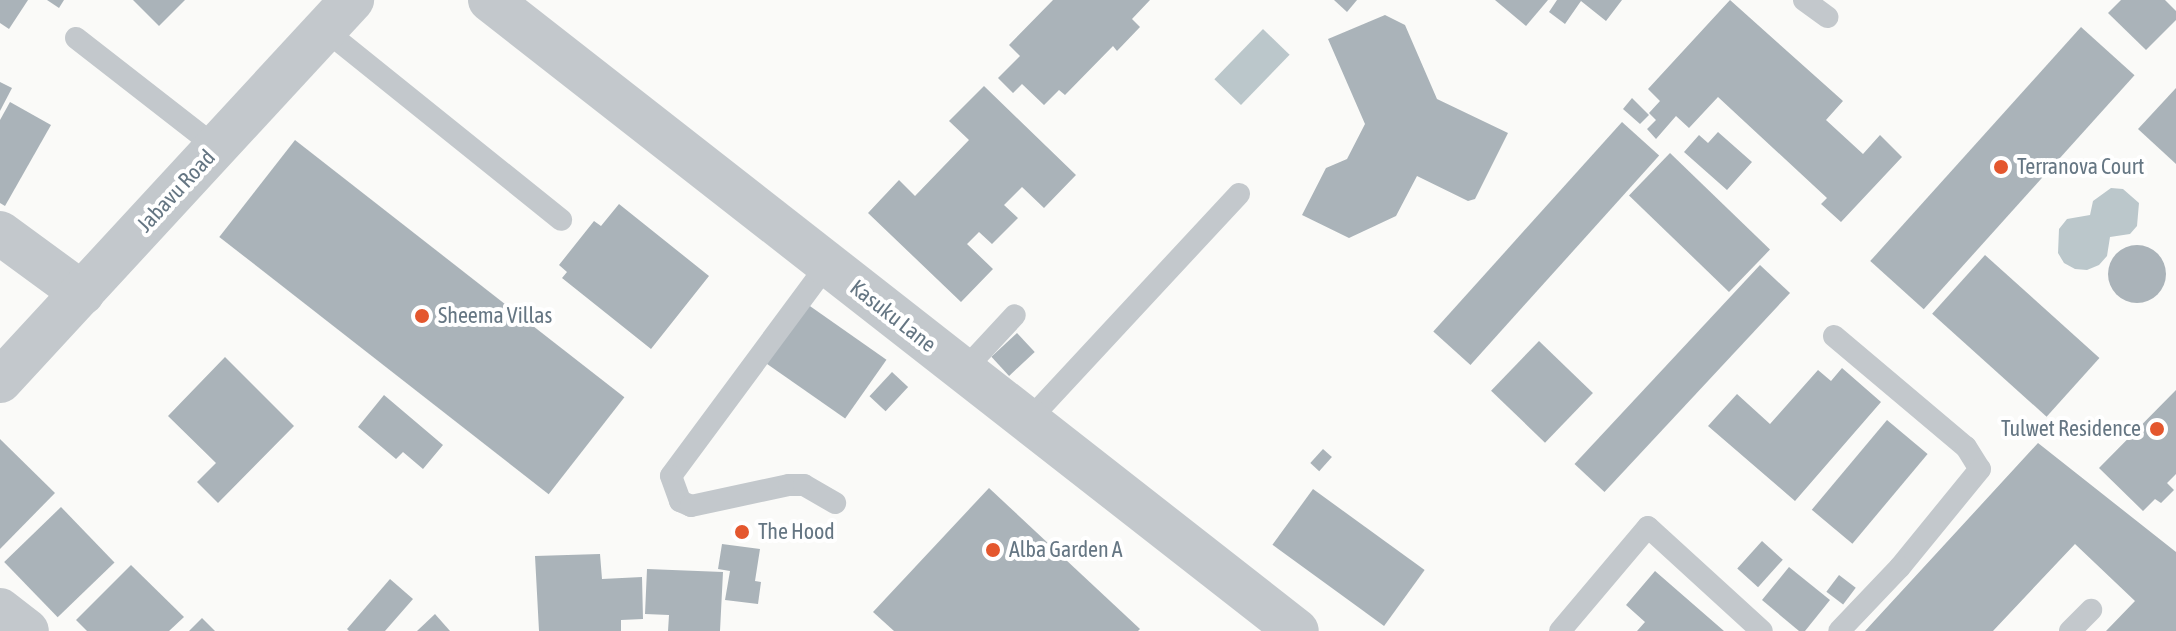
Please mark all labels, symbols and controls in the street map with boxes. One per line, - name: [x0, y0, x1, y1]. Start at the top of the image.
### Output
- street label: Jabavu Road: [131, 144, 221, 238]
- place label: Terranova Court: [2017, 154, 2144, 180]
- marker: Terranova Court: [1992, 158, 2010, 176]
- street label: Kasuku Lane: [845, 274, 941, 358]
- place label: Sheema Villas: [438, 303, 552, 329]
- marker: Sheema Villas: [413, 307, 431, 325]
- place label: Tulwet Residence: [2001, 416, 2141, 442]
- marker: Tulwet Residence: [2148, 420, 2166, 438]
- place label: The Hood: [758, 519, 835, 545]
- marker: The Hood: [733, 523, 751, 541]
- place label: Alba Garden A: [1009, 537, 1123, 563]
- marker: Alba Garden A: [984, 541, 1002, 559]

